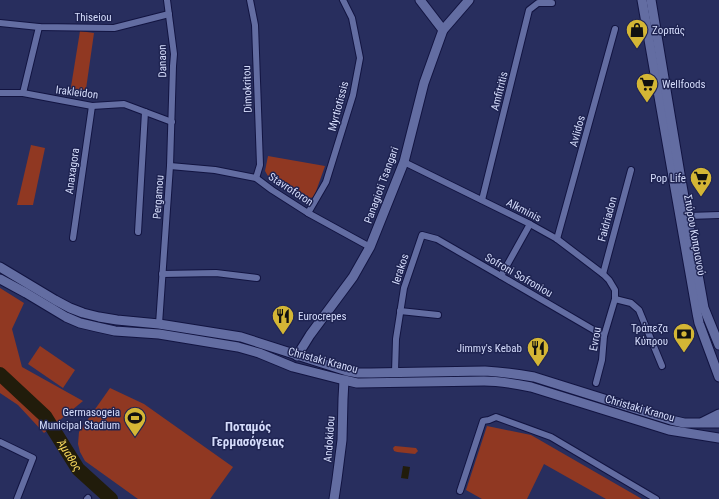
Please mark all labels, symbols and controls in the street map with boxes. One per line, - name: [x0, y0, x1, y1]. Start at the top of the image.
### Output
- street label: Thiseiou: [74, 11, 112, 24]
- shop icon: Ζορπάς: [624, 17, 650, 50]
- place label: Ζορπάς: [652, 24, 685, 37]
- street label: Danaon: [156, 44, 169, 78]
- street label: Dimokritou: [240, 65, 255, 113]
- street label: Amfitritis: [488, 70, 511, 112]
- supermarket icon: Wellfoods: [634, 71, 660, 104]
- place label: Wellfoods: [662, 78, 705, 91]
- street label: Myrtiotissis: [326, 80, 351, 133]
- street label: Irakleidon: [55, 83, 99, 102]
- street label: Avlidos: [567, 114, 588, 148]
- street label: Panagioti Tsangari: [362, 145, 401, 225]
- street label: Anaxagora: [63, 147, 82, 195]
- supermarket icon: Pop Life: [688, 165, 714, 198]
- street label: Stavroforon: [266, 170, 316, 209]
- place label: Pop Life: [650, 172, 686, 185]
- street label: Pergamou: [150, 175, 167, 220]
- street label: Σπύρου Κυπριανού: [681, 194, 708, 277]
- street label: Faidriadon: [595, 195, 620, 243]
- street label: Alkminis: [504, 196, 543, 225]
- street label: Sofroni Sofroniou: [483, 251, 555, 300]
- street label: Ierakos: [389, 252, 412, 286]
- restaurant icon: Eurocrepes: [270, 303, 296, 336]
- place label: Eurocrepes: [298, 310, 347, 323]
- bank icon: Τράπεζα Κύπρου: [671, 321, 697, 354]
- place label: Τράπεζα Κύπρου: [631, 322, 669, 348]
- street label: Evrou: [587, 326, 604, 352]
- restaurant icon: Jimmy's Kebab: [525, 335, 551, 368]
- place label: Jimmy's Kebab: [457, 342, 522, 355]
- street label: Christaki Kranou: [287, 345, 359, 376]
- street label: Christaki Kranou: [604, 392, 676, 425]
- sports icon: Germasogeia Municipal Stadium: [122, 405, 148, 438]
- place label: Germasogeia Municipal Stadium: [39, 406, 120, 432]
- street label: Andokidou: [321, 415, 338, 463]
- district label: Ποταμός Γερμασόγειας: [212, 419, 284, 449]
- water label: Άμαθος: [54, 436, 85, 475]

